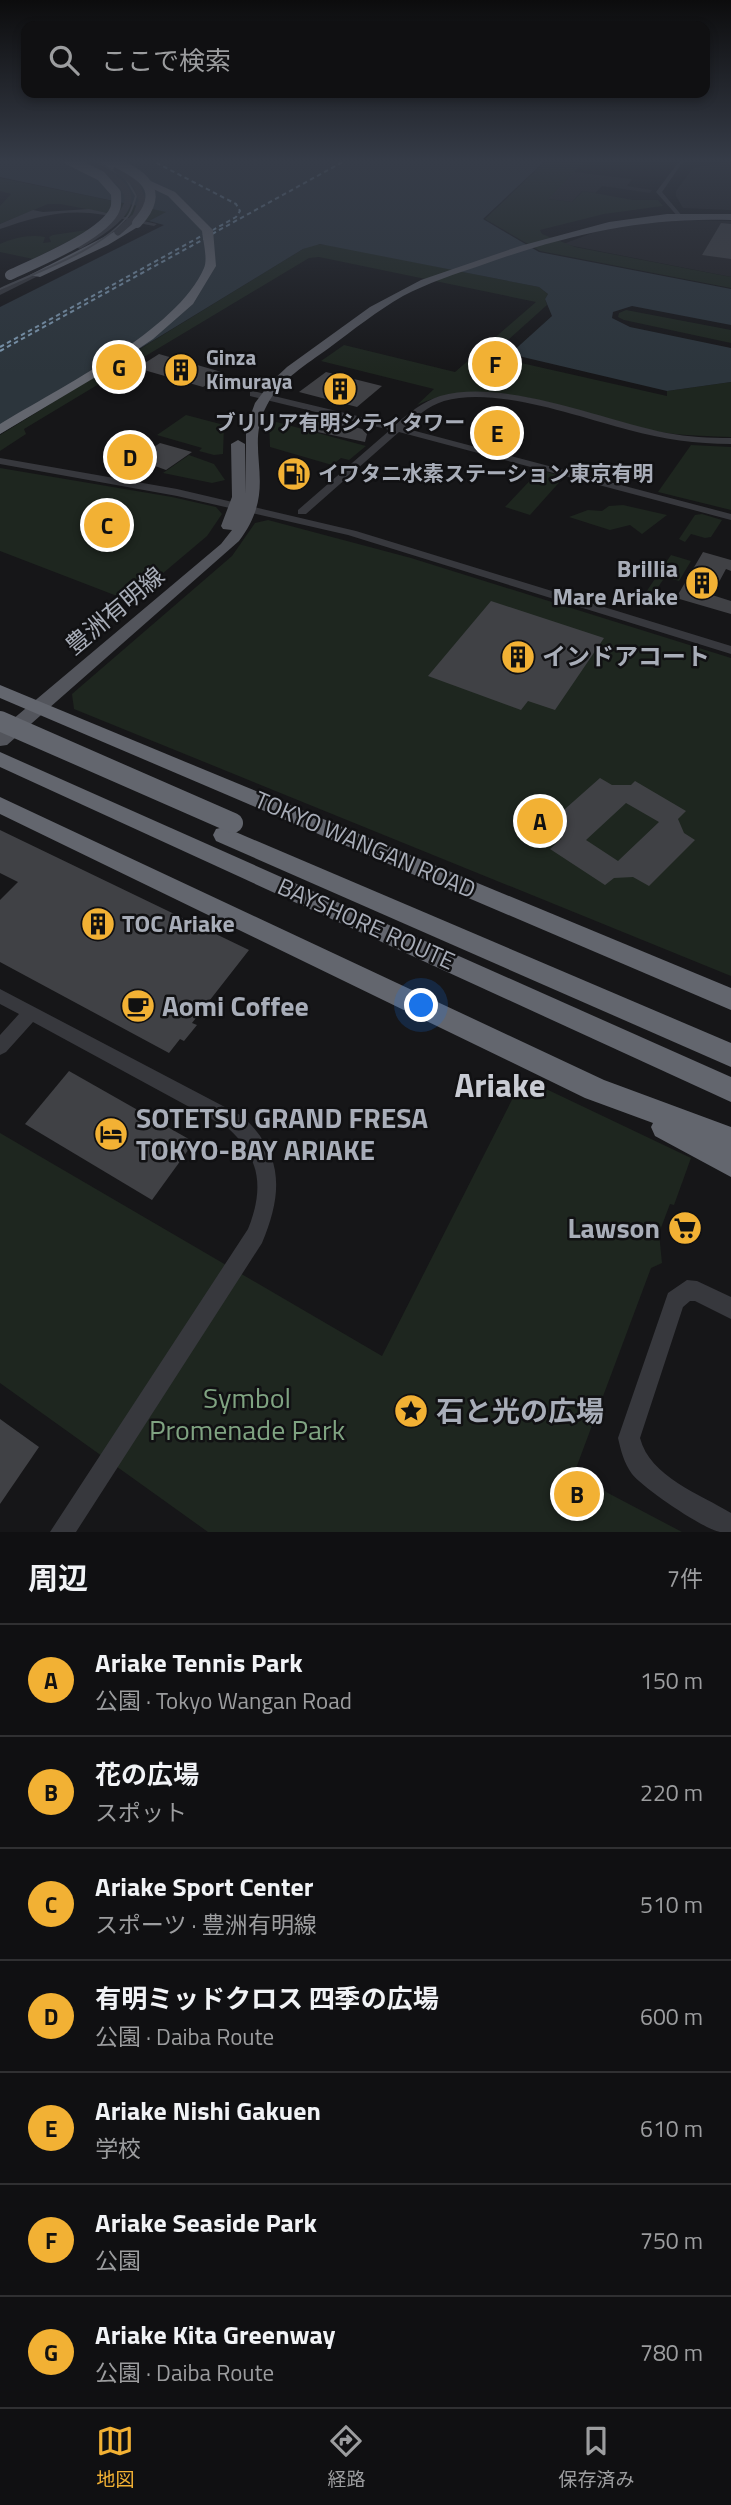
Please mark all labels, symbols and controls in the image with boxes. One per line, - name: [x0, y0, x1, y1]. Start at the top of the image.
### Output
- search box: [21, 21, 710, 98]
- icon: search: [45, 41, 83, 79]
- text: ここで検索: [101, 41, 231, 80]
- pin: F: [472, 338, 518, 390]
- pin: G: [96, 341, 142, 393]
- place label: Ginza Kimuraya: [206, 341, 293, 397]
- building icon: Ginza Kimuraya: [162, 351, 200, 389]
- building icon: ブリリア有明シティタワー: [321, 370, 359, 408]
- place label: ブリリア有明シティタワー: [215, 406, 465, 438]
- pin: E: [474, 407, 520, 459]
- pin: D: [107, 431, 153, 483]
- fuel station icon: イワタニ水素ステーション東京有明: [275, 455, 313, 493]
- place label: イワタニ水素ステーション東京有明: [318, 457, 654, 489]
- pin: C: [84, 499, 130, 551]
- place label: Brillia Mare Ariake: [552, 550, 678, 614]
- street label: 豊洲有明線: [57, 558, 172, 663]
- building icon: Brillia Mare Ariake: [683, 564, 721, 602]
- building icon: インドアコート: [499, 638, 537, 676]
- place label: インドアコート: [542, 638, 710, 674]
- street label: TOKYO WANGAN ROAD: [249, 781, 481, 907]
- pin: A: [517, 795, 563, 847]
- street label: BAYSHORE ROUTE: [272, 868, 461, 978]
- building icon: TOC Ariake: [79, 905, 117, 943]
- place label: TOC Ariake: [122, 905, 235, 941]
- place label: Aomi Coffee: [162, 984, 309, 1027]
- cafe icon: Aomi Coffee: [119, 987, 157, 1025]
- your location: [404, 988, 438, 1022]
- district label: Ariake: [454, 1060, 546, 1110]
- place label: SOTETSU GRAND FRESA TOKYO-BAY ARIAKE: [136, 1096, 428, 1171]
- hotel icon: SOTETSU GRAND FRESA TOKYO-BAY ARIAKE: [92, 1115, 130, 1153]
- place label: Lawson: [567, 1206, 660, 1249]
- supermarket icon: Lawson: [666, 1209, 704, 1247]
- park label: Symbol Promenade Park: [149, 1376, 345, 1451]
- place label: 石と光の広場: [436, 1389, 604, 1432]
- place icon: 石と光の広場: [392, 1392, 430, 1430]
- pin: B: [554, 1468, 600, 1520]
- text: 周辺: [28, 1555, 88, 1601]
- text: 7件: [667, 1561, 703, 1596]
- text: Ariake Tennis Park: [95, 1643, 303, 1682]
- text: A: [44, 1663, 58, 1698]
- text: 150 m: [640, 1663, 703, 1698]
- text: 公園 · Tokyo Wangan Road: [95, 1683, 352, 1718]
- text: 花の広場: [95, 1755, 199, 1794]
- text: B: [44, 1775, 58, 1810]
- text: 220 m: [640, 1775, 703, 1810]
- text: スポット: [95, 1795, 187, 1830]
- text: Ariake Sport Center: [95, 1867, 313, 1906]
- text: C: [45, 1887, 57, 1922]
- text: 510 m: [640, 1887, 703, 1922]
- text: スポーツ · 豊洲有明線: [95, 1907, 317, 1942]
- text: 有明ミッドクロス 四季の広場: [95, 1979, 439, 2018]
- text: D: [44, 1999, 58, 2034]
- text: 600 m: [640, 1999, 703, 2034]
- text: 公園 · Daiba Route: [95, 2019, 274, 2054]
- text: Ariake Nishi Gakuen: [95, 2091, 321, 2130]
- text: E: [45, 2111, 57, 2146]
- text: 610 m: [640, 2111, 703, 2146]
- text: 学校: [95, 2131, 141, 2166]
- text: Ariake Seaside Park: [95, 2203, 317, 2242]
- text: F: [45, 2223, 57, 2258]
- text: 750 m: [640, 2223, 703, 2258]
- text: 公園: [95, 2243, 141, 2278]
- text: Ariake Kita Greenway: [95, 2315, 336, 2354]
- text: G: [44, 2335, 58, 2370]
- text: 780 m: [640, 2335, 703, 2370]
- text: 公園 · Daiba Route: [95, 2355, 274, 2390]
- tab: 地図: [96, 2422, 135, 2493]
- tab: 経路: [327, 2422, 366, 2493]
- tab: 保存済み: [558, 2422, 635, 2493]

